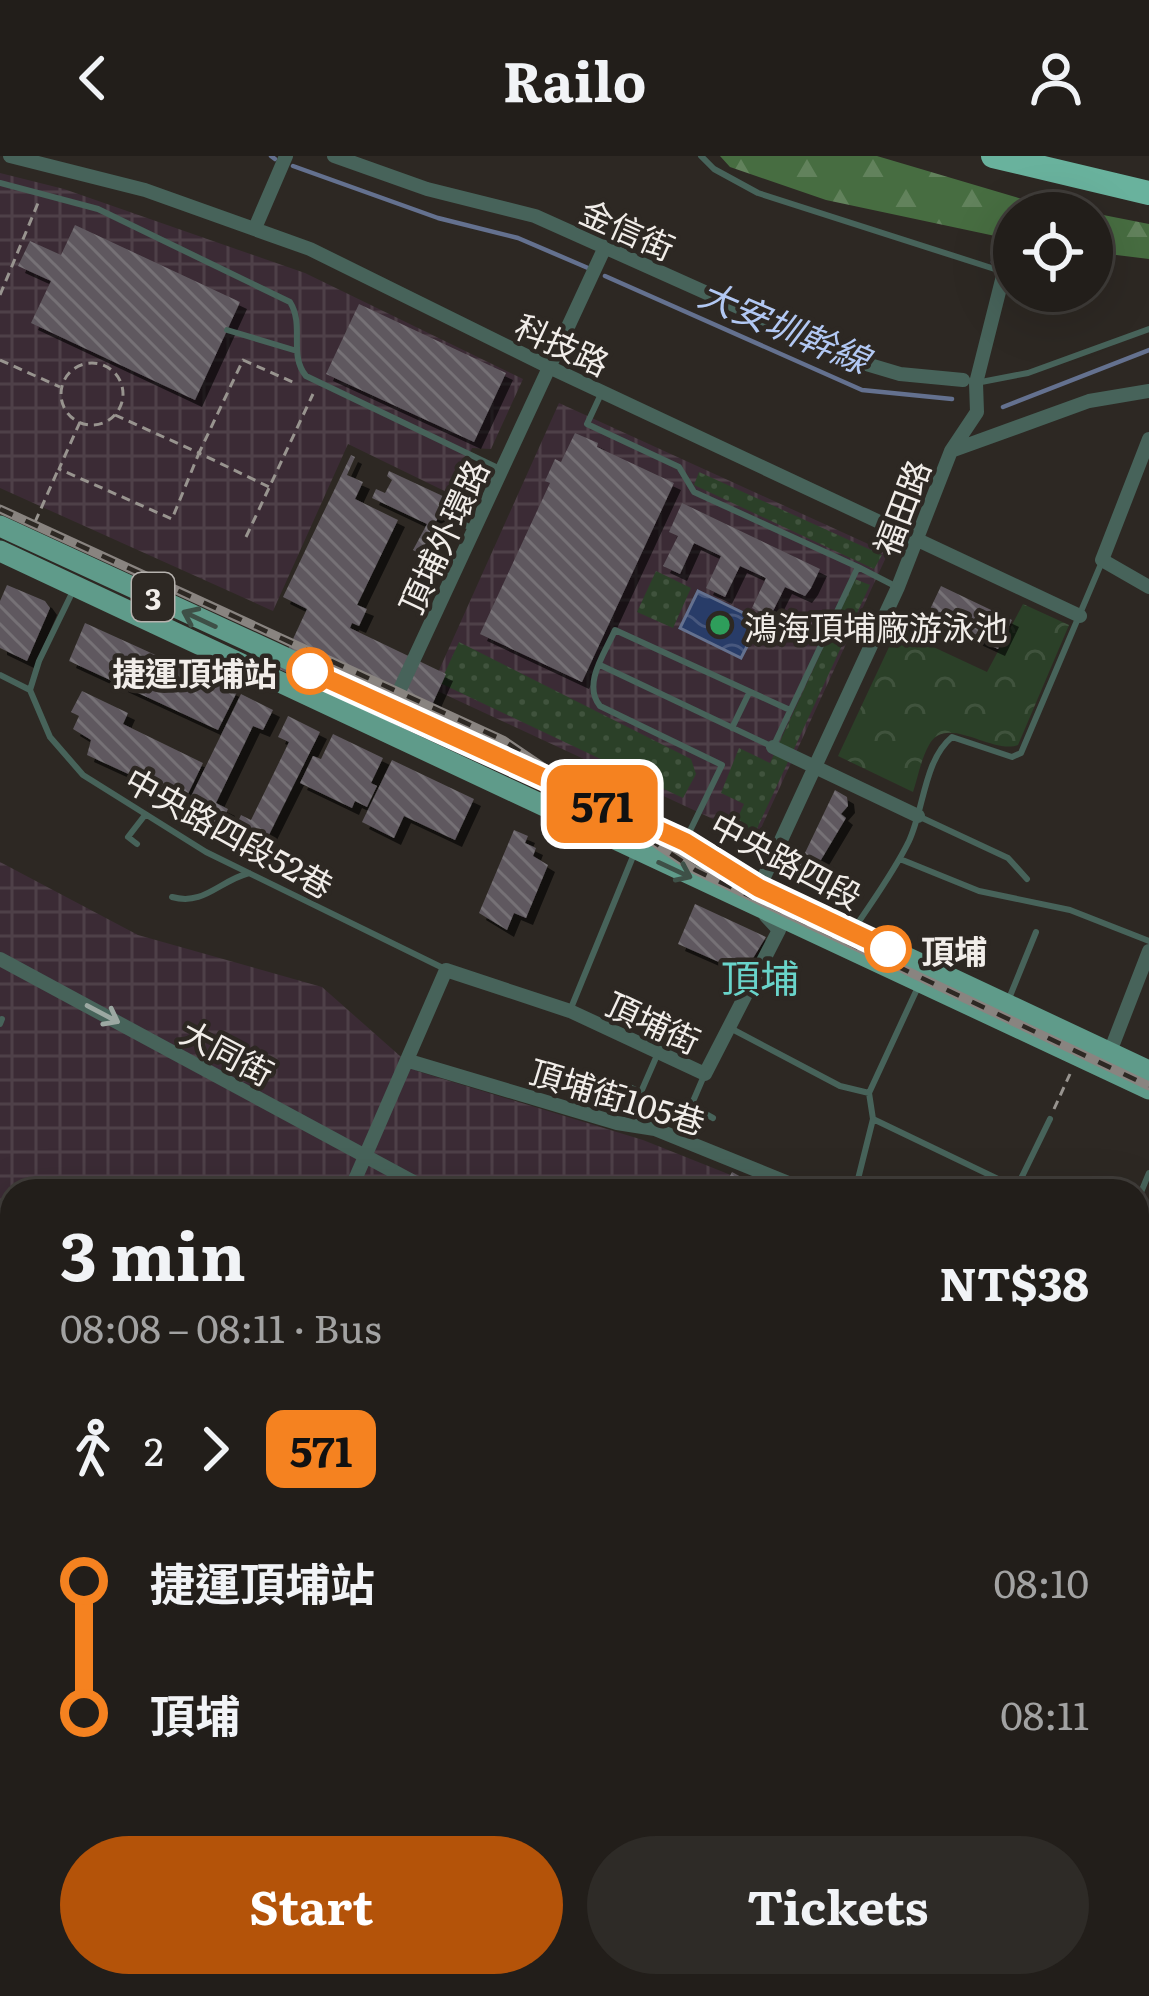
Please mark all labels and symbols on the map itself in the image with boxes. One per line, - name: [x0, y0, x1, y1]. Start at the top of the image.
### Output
- street label: 金信街: [573, 185, 683, 271]
- water label: 大安圳幹線: [692, 265, 882, 386]
- street label: 科技路: [508, 300, 618, 386]
- street label: 頂埔外環路: [385, 451, 499, 621]
- street label: 福田路: [859, 452, 941, 562]
- road number: 3: [132, 573, 174, 621]
- place label: 鴻海頂埔廠游泳池: [744, 601, 1008, 650]
- one-way arrow: [182, 607, 218, 629]
- marker: 鴻海頂埔廠游泳池: [707, 612, 733, 638]
- place label: 捷運頂埔站: [112, 647, 277, 696]
- marker: 捷運頂埔站: [288, 649, 332, 693]
- street label: 中央路四段52巷: [117, 754, 343, 908]
- line badge: 571: [533, 765, 671, 843]
- street label: 中央路四段: [703, 799, 871, 919]
- one-way arrow: [656, 860, 692, 882]
- place label: 頂埔: [921, 925, 987, 974]
- marker: 頂埔: [866, 927, 910, 971]
- district label: 頂埔: [721, 947, 799, 1005]
- street label: 頂埔街: [599, 978, 709, 1064]
- one-way arrow: [85, 1003, 120, 1026]
- street label: 大同街: [173, 1006, 283, 1096]
- street label: 頂埔街105巷: [524, 1045, 712, 1145]

